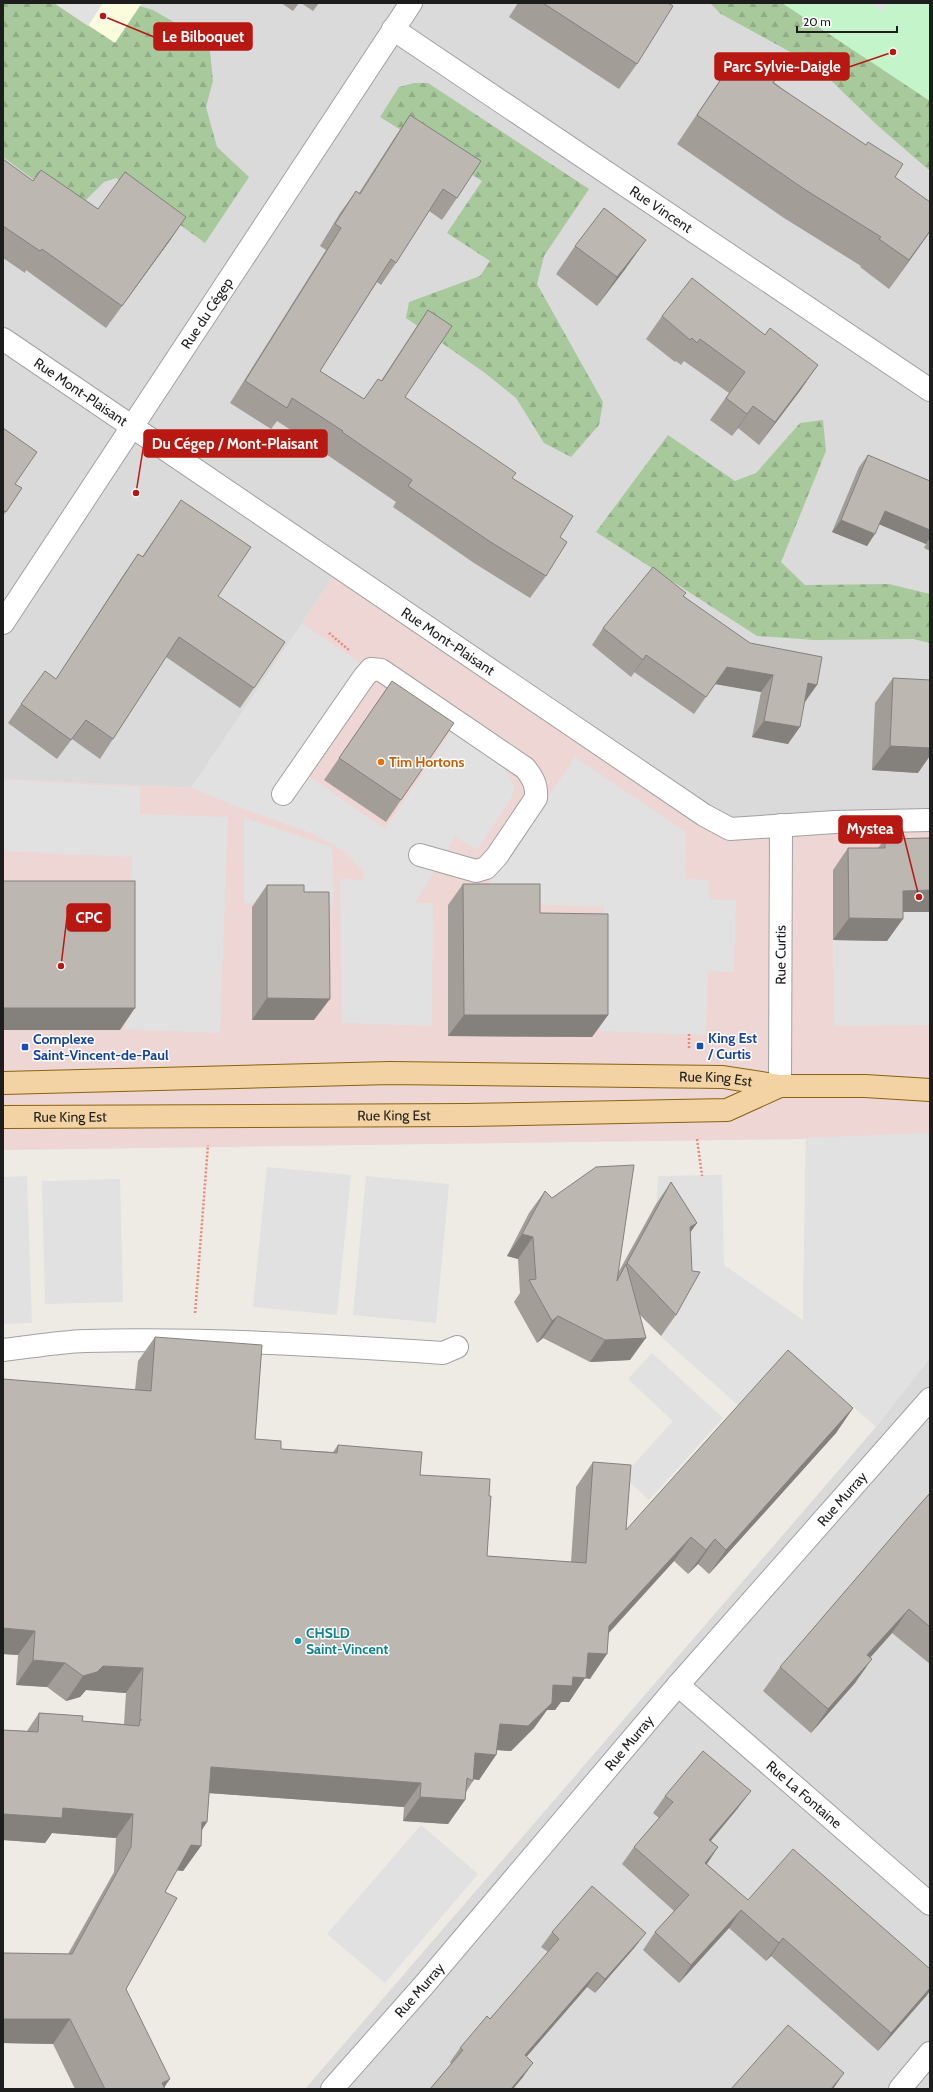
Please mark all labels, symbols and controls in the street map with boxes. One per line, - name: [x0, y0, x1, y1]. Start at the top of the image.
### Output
- scale bar: [797, 8, 897, 34]
- text: 20 m: [803, 14, 831, 29]
- callout: Le Bilboquet: [154, 23, 252, 50]
- text: Le Bilboquet: [162, 28, 244, 46]
- callout: Parc Sylvie-Daigle: [715, 53, 849, 80]
- text: Parc Sylvie-Daigle: [723, 58, 841, 76]
- street label: Rue Vincent: [626, 182, 696, 237]
- street label: Rue du Cégep: [177, 274, 237, 352]
- street label: Rue Mont-Plaisant: [31, 354, 131, 430]
- callout: Du Cégep / Mont-Plaisant: [144, 430, 327, 457]
- text: Du Cégep / Mont-Plaisant: [152, 435, 318, 453]
- street label: Rue Mont-Plaisant: [398, 603, 499, 679]
- place label: Tim Hortons: [389, 753, 464, 771]
- marker: Tim Hortons: [376, 757, 386, 767]
- callout: Mystea: [839, 816, 902, 843]
- text: Mystea: [847, 820, 894, 838]
- callout: CPC: [67, 904, 110, 931]
- text: CPC: [75, 909, 103, 927]
- street label: Rue Curtis: [771, 925, 790, 985]
- place label: King Est / Curtis: [707, 1029, 757, 1063]
- place label: Complexe Saint-Vincent-de-Paul: [33, 1030, 169, 1064]
- marker: King Est / Curtis: [695, 1041, 705, 1051]
- marker: Complexe Saint-Vincent-de-Paul: [20, 1042, 30, 1052]
- street label: Rue King Est: [679, 1067, 754, 1091]
- street label: Rue King Est: [357, 1106, 431, 1124]
- street label: Rue King Est: [33, 1108, 107, 1126]
- street label: Rue Murray: [813, 1468, 871, 1530]
- place label: CHSLD Saint-Vincent: [306, 1624, 388, 1658]
- marker: CHSLD Saint-Vincent: [293, 1636, 303, 1646]
- street label: Rue Murray: [600, 1712, 657, 1774]
- street label: Rue La Fontaine: [763, 1757, 846, 1832]
- street label: Rue Murray: [391, 1959, 448, 2021]

